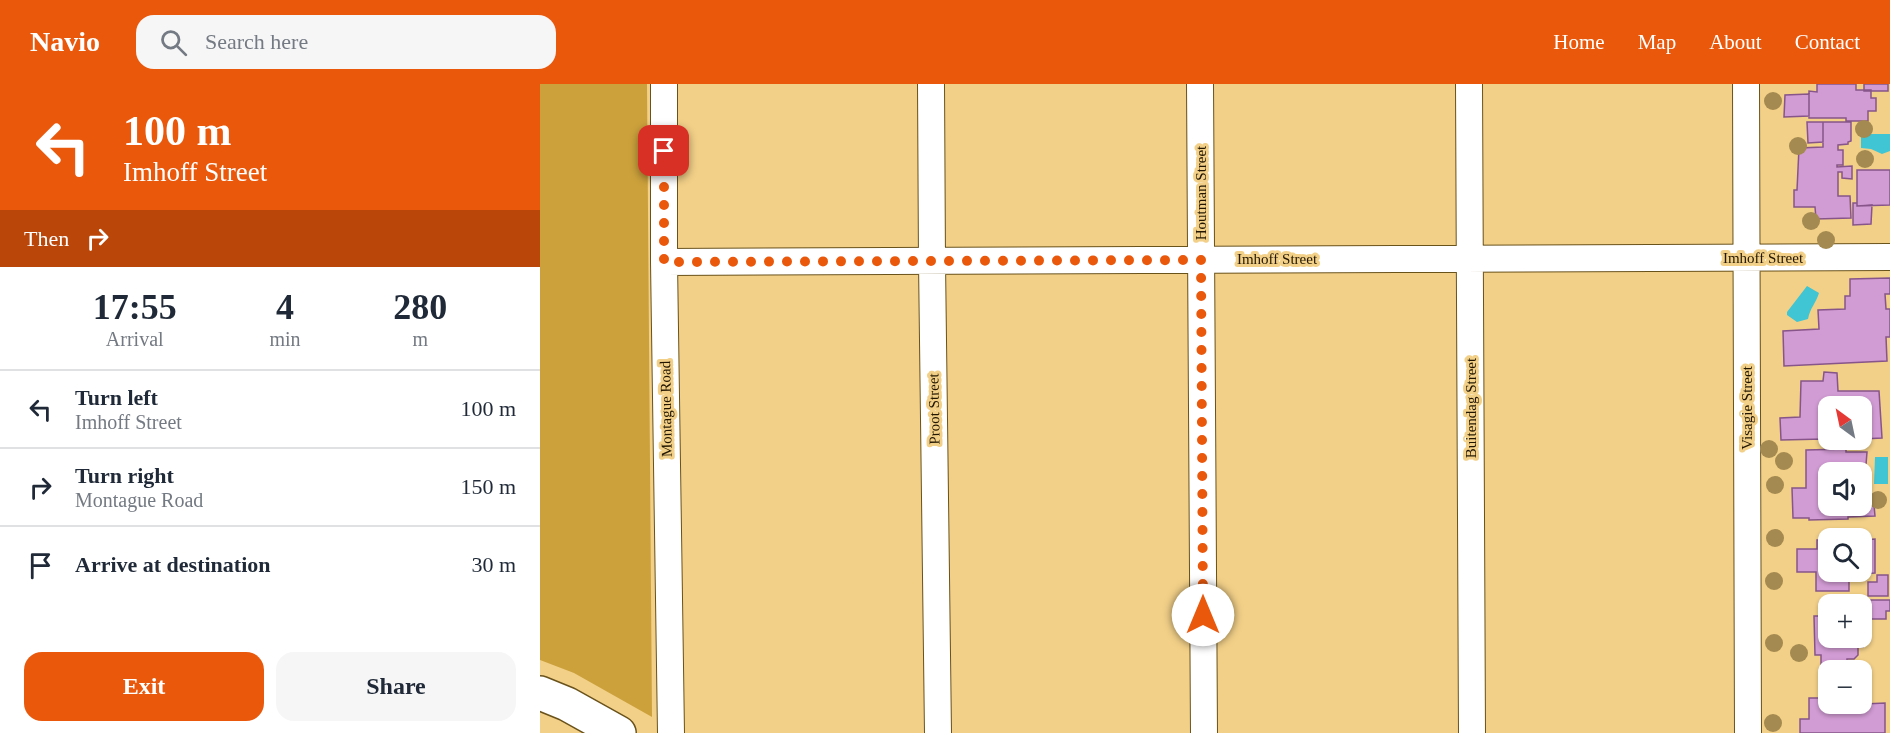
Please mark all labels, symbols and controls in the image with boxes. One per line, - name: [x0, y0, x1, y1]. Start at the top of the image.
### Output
- search box: [136, 15, 556, 69]
- text: Navio: [30, 26, 100, 57]
- icon: search: [157, 26, 190, 59]
- text: Search here: [205, 29, 308, 54]
- text: Home: [1553, 30, 1605, 54]
- text: Map: [1638, 30, 1676, 54]
- text: About: [1709, 30, 1762, 54]
- text: Contact: [1795, 30, 1860, 54]
- icon: left: [24, 108, 102, 186]
- text: 100 m: [123, 108, 232, 154]
- pin: [638, 125, 689, 176]
- icon: arrive: [647, 134, 680, 167]
- street label: Houtman Street: [1193, 145, 1209, 240]
- text: Imhoff Street: [123, 157, 267, 187]
- icon: right: [81, 222, 114, 255]
- text: Then: [24, 226, 69, 251]
- street label: Imhoff Street: [1723, 250, 1804, 266]
- street label: Imhoff Street: [1237, 251, 1318, 267]
- text: 17:55: [93, 287, 177, 327]
- text: 4: [276, 287, 294, 327]
- text: 280: [393, 287, 447, 327]
- text: Arrival: [106, 328, 164, 350]
- text: min: [269, 328, 301, 350]
- text: m: [413, 328, 428, 350]
- street label: Buitendag Street: [1463, 357, 1479, 458]
- street label: Montague Road: [657, 360, 675, 457]
- street label: Visagie Street: [1739, 365, 1755, 450]
- street label: Proot Street: [925, 372, 943, 445]
- text: Turn left: [75, 385, 158, 410]
- icon: left: [24, 393, 57, 426]
- text: 100 m: [460, 396, 516, 421]
- north arrow: [1818, 396, 1872, 450]
- map controls: [1818, 396, 1872, 714]
- text: Imhoff Street: [75, 411, 182, 433]
- button: sound: [1818, 462, 1872, 516]
- text: Turn right: [75, 463, 174, 488]
- icon: right: [24, 471, 57, 504]
- text: 150 m: [460, 474, 516, 499]
- text: Montague Road: [75, 489, 203, 511]
- button: search: [1818, 528, 1872, 582]
- icon: arrive: [24, 549, 57, 582]
- text: Arrive at destination: [75, 552, 271, 577]
- text: 30 m: [471, 552, 516, 577]
- position arrow: [1171, 583, 1235, 647]
- button: +: [1818, 594, 1872, 648]
- button: Exit: [24, 652, 264, 721]
- button: Share: [276, 652, 516, 721]
- button: −: [1818, 660, 1872, 714]

